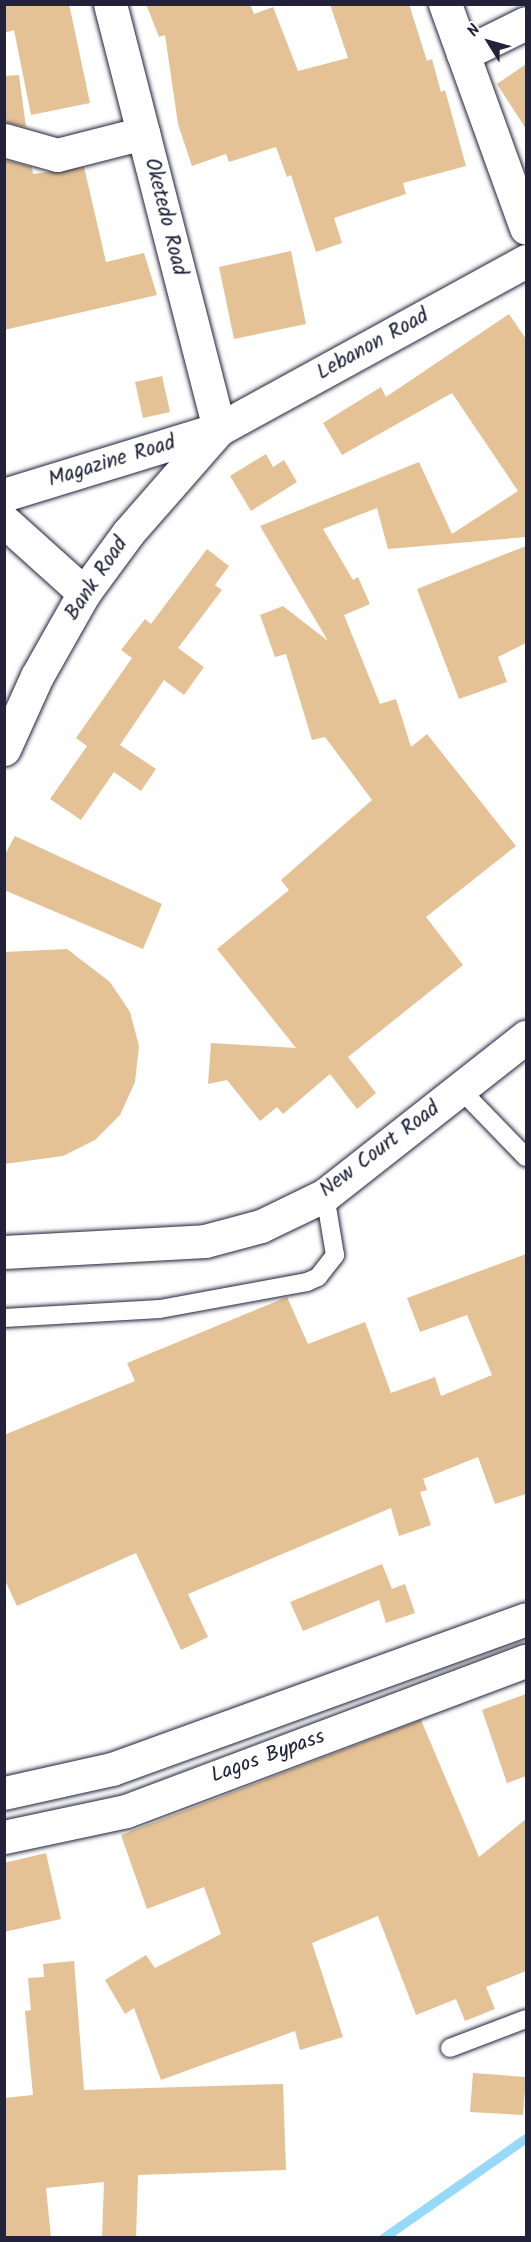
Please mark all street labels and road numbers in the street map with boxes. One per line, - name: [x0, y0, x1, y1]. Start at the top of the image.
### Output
- street label: Oketedo Road: [138, 156, 192, 278]
- street label: Lebanon Road: [313, 304, 433, 386]
- street label: Magazine Road: [45, 431, 179, 493]
- street label: Bank Road: [60, 533, 134, 625]
- street label: New Court Road: [315, 1097, 445, 1203]
- street label: Lagos Bypass: [208, 1725, 328, 1789]

